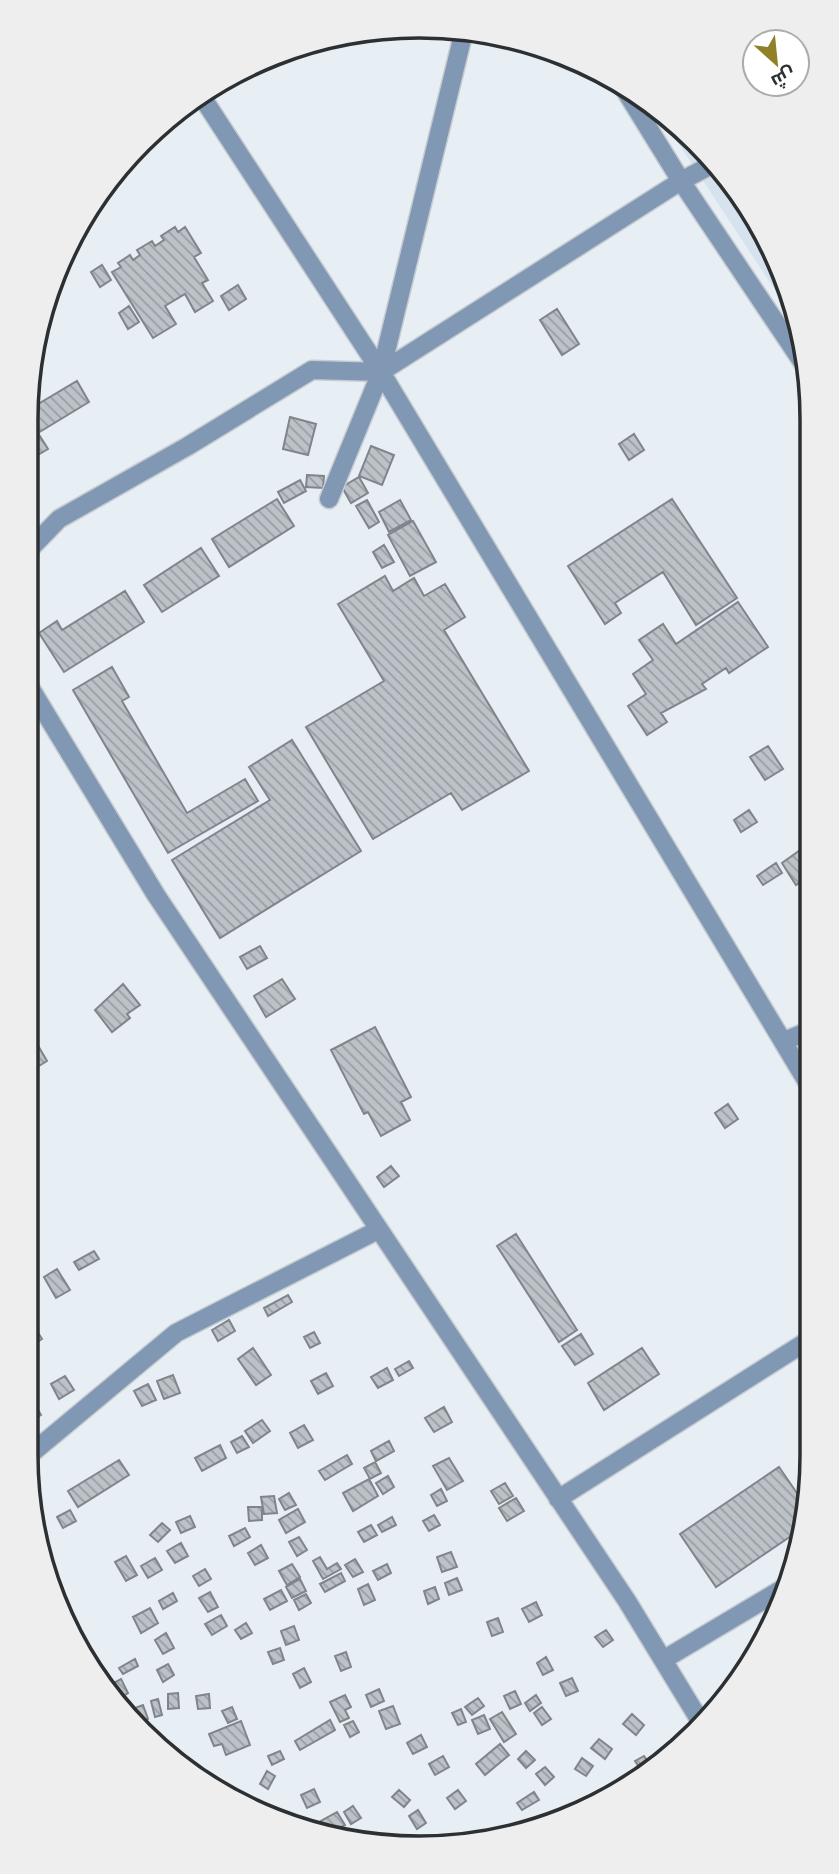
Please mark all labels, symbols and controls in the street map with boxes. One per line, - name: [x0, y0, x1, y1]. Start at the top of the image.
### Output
- north arrow: [741, 28, 811, 98]
- text: ش: [765, 57, 803, 100]

